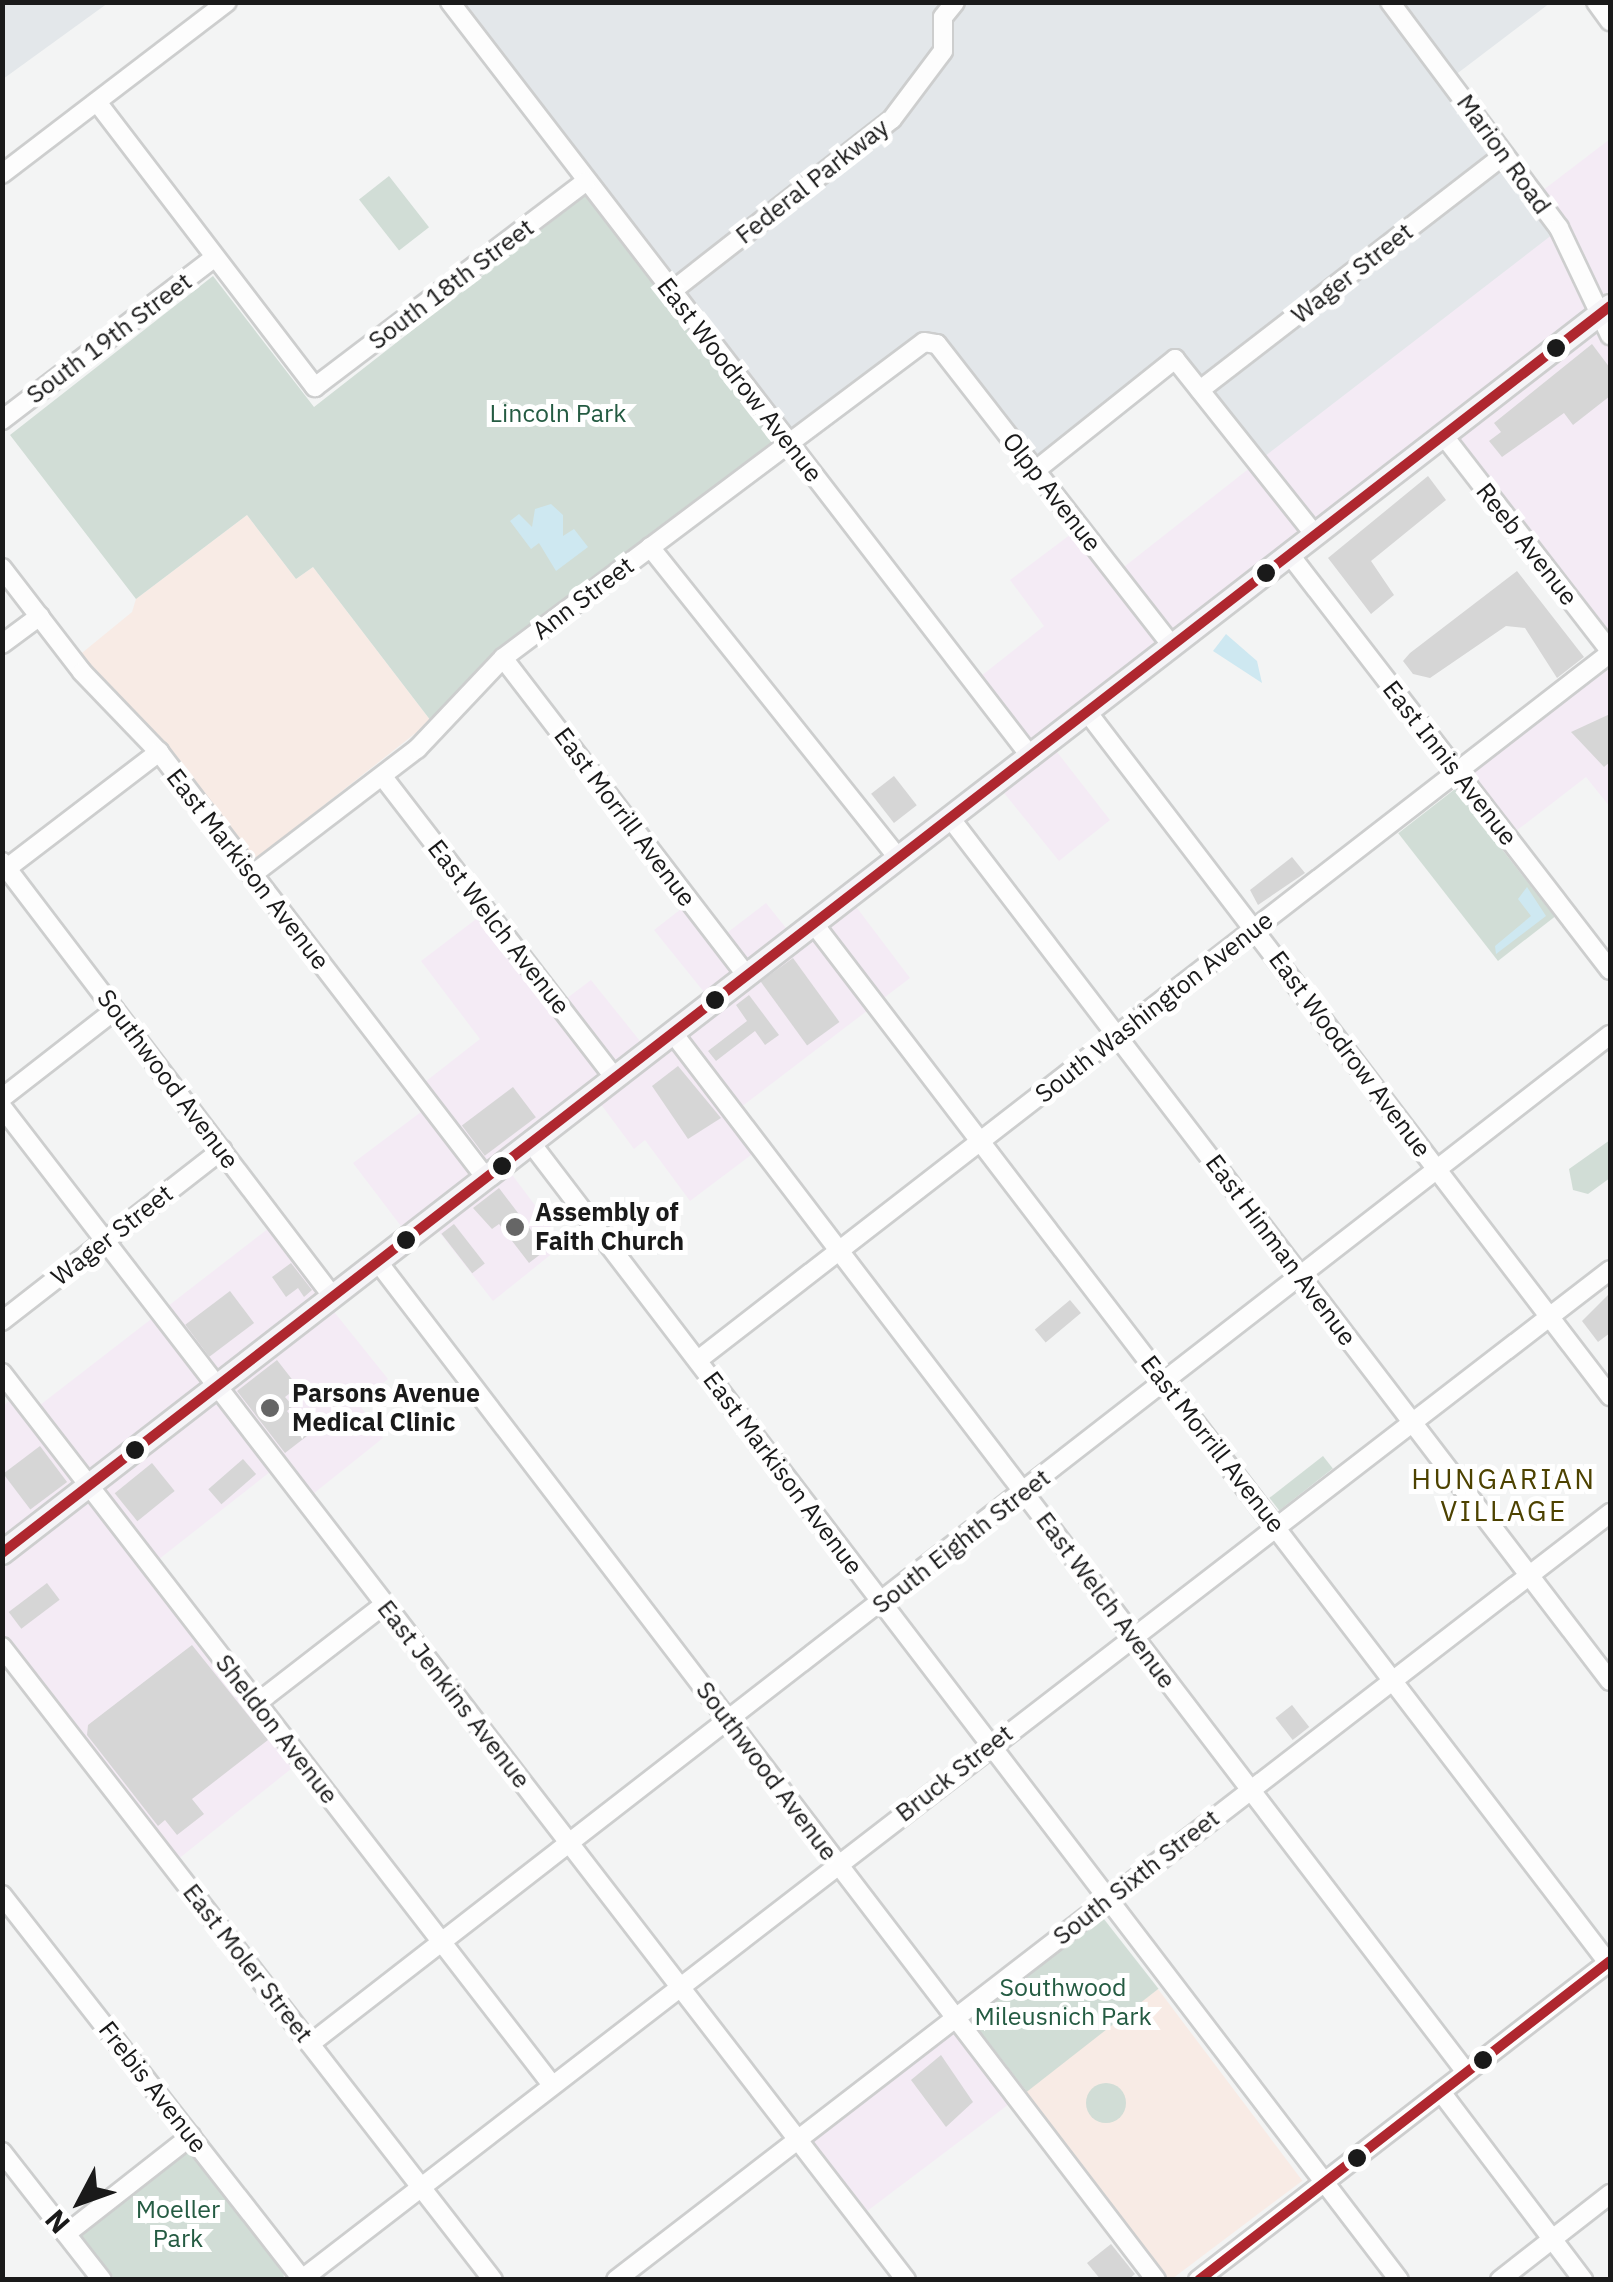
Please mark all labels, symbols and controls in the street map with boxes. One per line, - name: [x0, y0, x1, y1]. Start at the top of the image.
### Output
- street label: Marion Road: [1451, 88, 1557, 220]
- street label: Federal Parkway: [730, 112, 894, 250]
- street label: South 18th Street: [362, 212, 540, 356]
- street label: Wager Street: [1285, 216, 1419, 330]
- street label: South 19th Street: [20, 266, 198, 410]
- street label: East Woodrow Avenue: [651, 272, 829, 488]
- unlabelled marker: [1546, 338, 1566, 358]
- park label: Lincoln Park: [490, 398, 626, 428]
- street label: Olpp Avenue: [996, 426, 1108, 558]
- street label: Reeb Avenue: [1470, 477, 1584, 611]
- street label: Ann Street: [526, 550, 640, 646]
- unlabelled marker: [1256, 563, 1276, 583]
- street label: East Innis Avenue: [1376, 675, 1524, 851]
- street label: East Morrill Avenue: [548, 722, 702, 912]
- street label: East Markison Avenue: [160, 763, 336, 975]
- street label: East Welch Avenue: [422, 834, 576, 1020]
- street label: South Washington Avenue: [1029, 905, 1279, 1109]
- street label: East Woodrow Avenue: [1263, 945, 1437, 1163]
- street label: Southwood Avenue: [91, 984, 245, 1174]
- unlabelled marker: [705, 990, 725, 1010]
- street label: East Hinman Avenue: [1199, 1149, 1363, 1351]
- unlabelled marker: [492, 1156, 512, 1176]
- street label: Wager Street: [45, 1178, 179, 1292]
- place label: Assembly of Faith Church: [535, 1198, 684, 1257]
- marker: Assembly of Faith Church: [504, 1216, 526, 1238]
- unlabelled marker: [396, 1230, 416, 1250]
- street label: East Morrill Avenue: [1135, 1350, 1291, 1538]
- street label: East Markison Avenue: [697, 1366, 869, 1580]
- place label: Parsons Avenue Medical Clinic: [292, 1379, 480, 1438]
- marker: Parsons Avenue Medical Clinic: [257, 1395, 283, 1421]
- unlabelled marker: [125, 1440, 145, 1460]
- street label: South Eighth Street: [866, 1462, 1056, 1620]
- district label: HUNGARIAN VILLAGE: [1411, 1462, 1597, 1528]
- street label: East Welch Avenue: [1030, 1506, 1182, 1694]
- street label: East Jenkins Avenue: [371, 1594, 537, 1794]
- street label: Sheldon Avenue: [209, 1648, 345, 1810]
- street label: Southwood Avenue: [690, 1676, 844, 1866]
- street label: Bruck Street: [890, 1718, 1018, 1828]
- street label: South Sixth Street: [1047, 1803, 1225, 1951]
- street label: East Moler Street: [177, 1878, 319, 2048]
- park label: Southwood Mileusnich Park: [974, 1973, 1152, 2032]
- street label: Frebis Avenue: [92, 2015, 214, 2159]
- unlabelled marker: [1473, 2050, 1493, 2070]
- unlabelled marker: [1347, 2148, 1367, 2168]
- north arrow: [30, 2152, 130, 2252]
- park label: Moeller Park: [136, 2195, 220, 2254]
- text: N: [36, 2202, 78, 2242]

